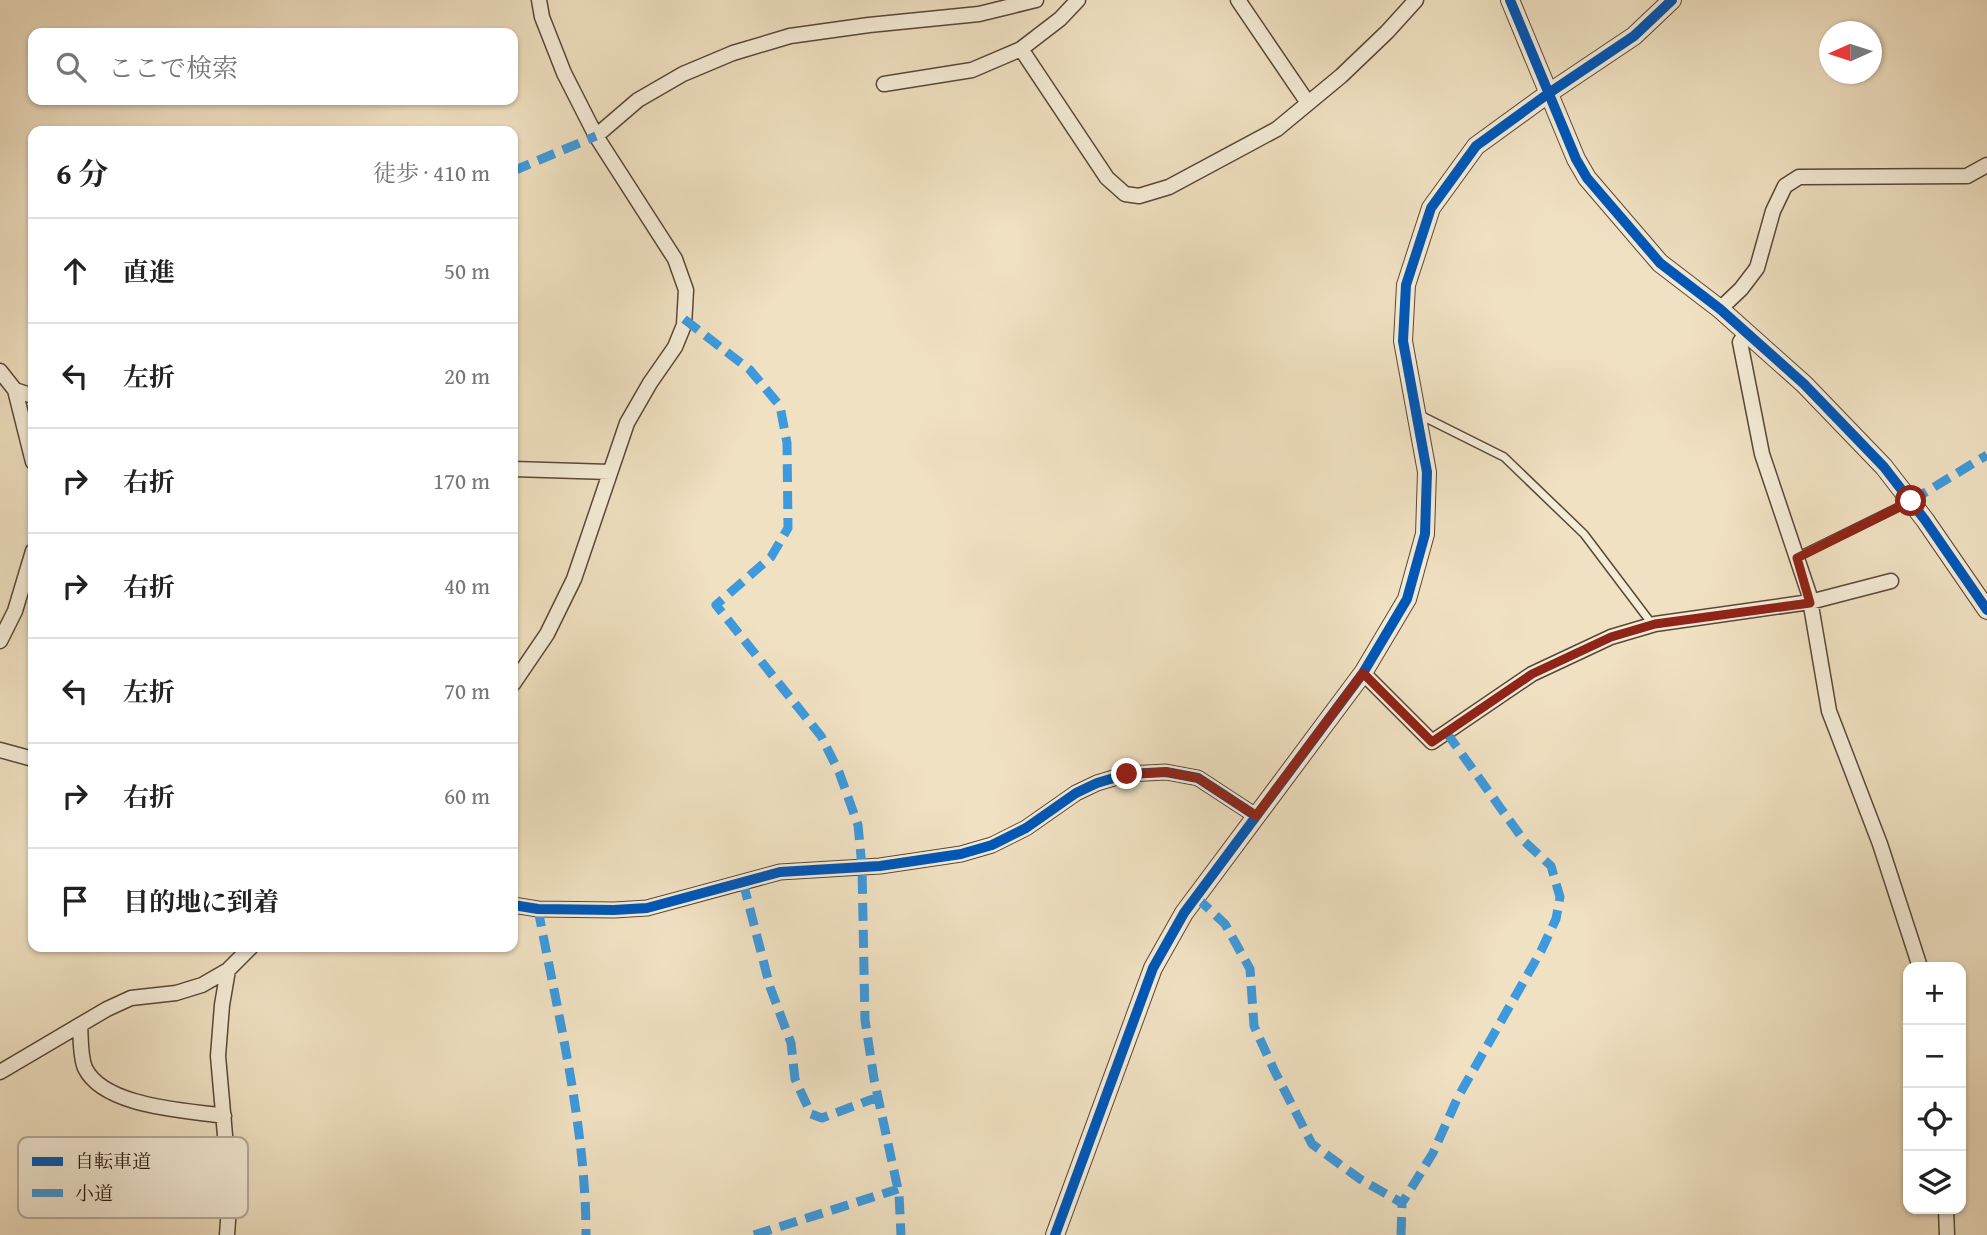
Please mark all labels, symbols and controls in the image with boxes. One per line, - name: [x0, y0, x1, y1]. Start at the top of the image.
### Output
- north arrow: [1819, 21, 1882, 84]
- search box: [28, 28, 518, 105]
- icon: search: [52, 48, 90, 86]
- text: ここで検索: [108, 48, 238, 87]
- text: 6 分: [56, 151, 108, 195]
- text: 徒歩 · 410 m: [373, 156, 490, 189]
- icon: ahead: [56, 252, 94, 290]
- text: 直進: [123, 252, 175, 291]
- text: 50 m: [444, 254, 490, 287]
- icon: left: [56, 357, 94, 395]
- text: 左折: [123, 357, 175, 396]
- text: 20 m: [444, 359, 490, 392]
- icon: right: [56, 462, 94, 500]
- text: 右折: [123, 462, 175, 501]
- text: 170 m: [433, 464, 490, 497]
- route start: [1895, 485, 1926, 516]
- icon: right: [56, 567, 94, 605]
- text: 右折: [123, 567, 175, 606]
- text: 40 m: [444, 569, 490, 602]
- icon: left: [56, 672, 94, 710]
- text: 左折: [123, 672, 175, 711]
- text: 70 m: [444, 674, 490, 707]
- route end: [1111, 758, 1142, 789]
- icon: right: [56, 777, 94, 815]
- text: 右折: [123, 777, 175, 816]
- text: 60 m: [444, 779, 490, 812]
- icon: arrive: [56, 882, 94, 920]
- text: 目的地に到着: [123, 882, 279, 921]
- map controls: [1903, 962, 1966, 1214]
- button: +: [1903, 962, 1966, 1025]
- button: −: [1903, 1025, 1966, 1088]
- button: locate: [1903, 1088, 1966, 1151]
- legend: [18, 1137, 248, 1218]
- text: 自転車道: [75, 1147, 151, 1175]
- button: layers: [1903, 1151, 1966, 1214]
- text: 小道: [75, 1179, 113, 1207]

